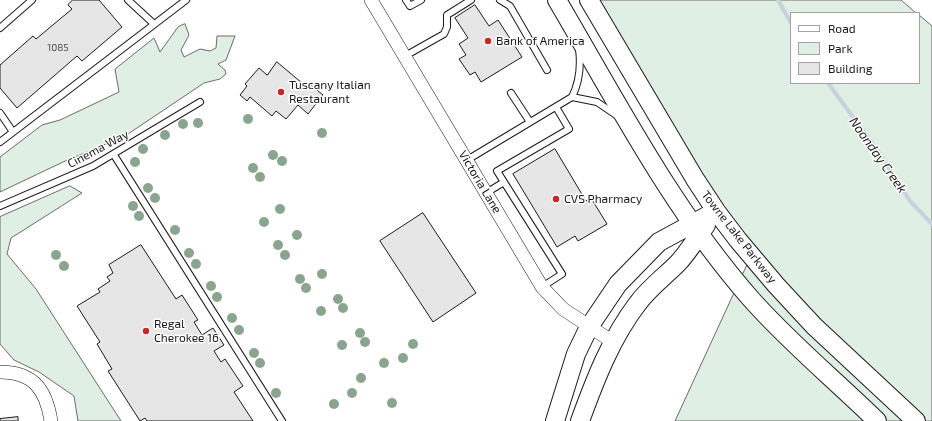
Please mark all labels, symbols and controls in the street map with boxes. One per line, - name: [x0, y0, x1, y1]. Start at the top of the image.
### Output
- legend: [790, 12, 920, 84]
- text: Road: [828, 21, 856, 35]
- place label: Bank of America: [496, 34, 584, 48]
- marker: Bank of America: [483, 36, 493, 46]
- text: Park: [828, 41, 853, 55]
- house number: 1085: [47, 42, 69, 54]
- text: Building: [828, 61, 872, 75]
- place label: Tuscany Italian Restaurant: [289, 78, 371, 106]
- marker: Tuscany Italian Restaurant: [276, 87, 286, 97]
- water label: Noonday Creek: [846, 114, 910, 196]
- street label: Cinema Way: [65, 127, 131, 171]
- street label: Victoria Lane: [456, 148, 504, 216]
- street label: Towne Lake Parkway: [698, 188, 780, 286]
- place label: CVS Pharmacy: [564, 192, 642, 206]
- marker: CVS Pharmacy: [551, 194, 561, 204]
- place label: Regal Cherokee 16: [154, 317, 219, 345]
- marker: Regal Cherokee 16: [141, 326, 151, 336]

